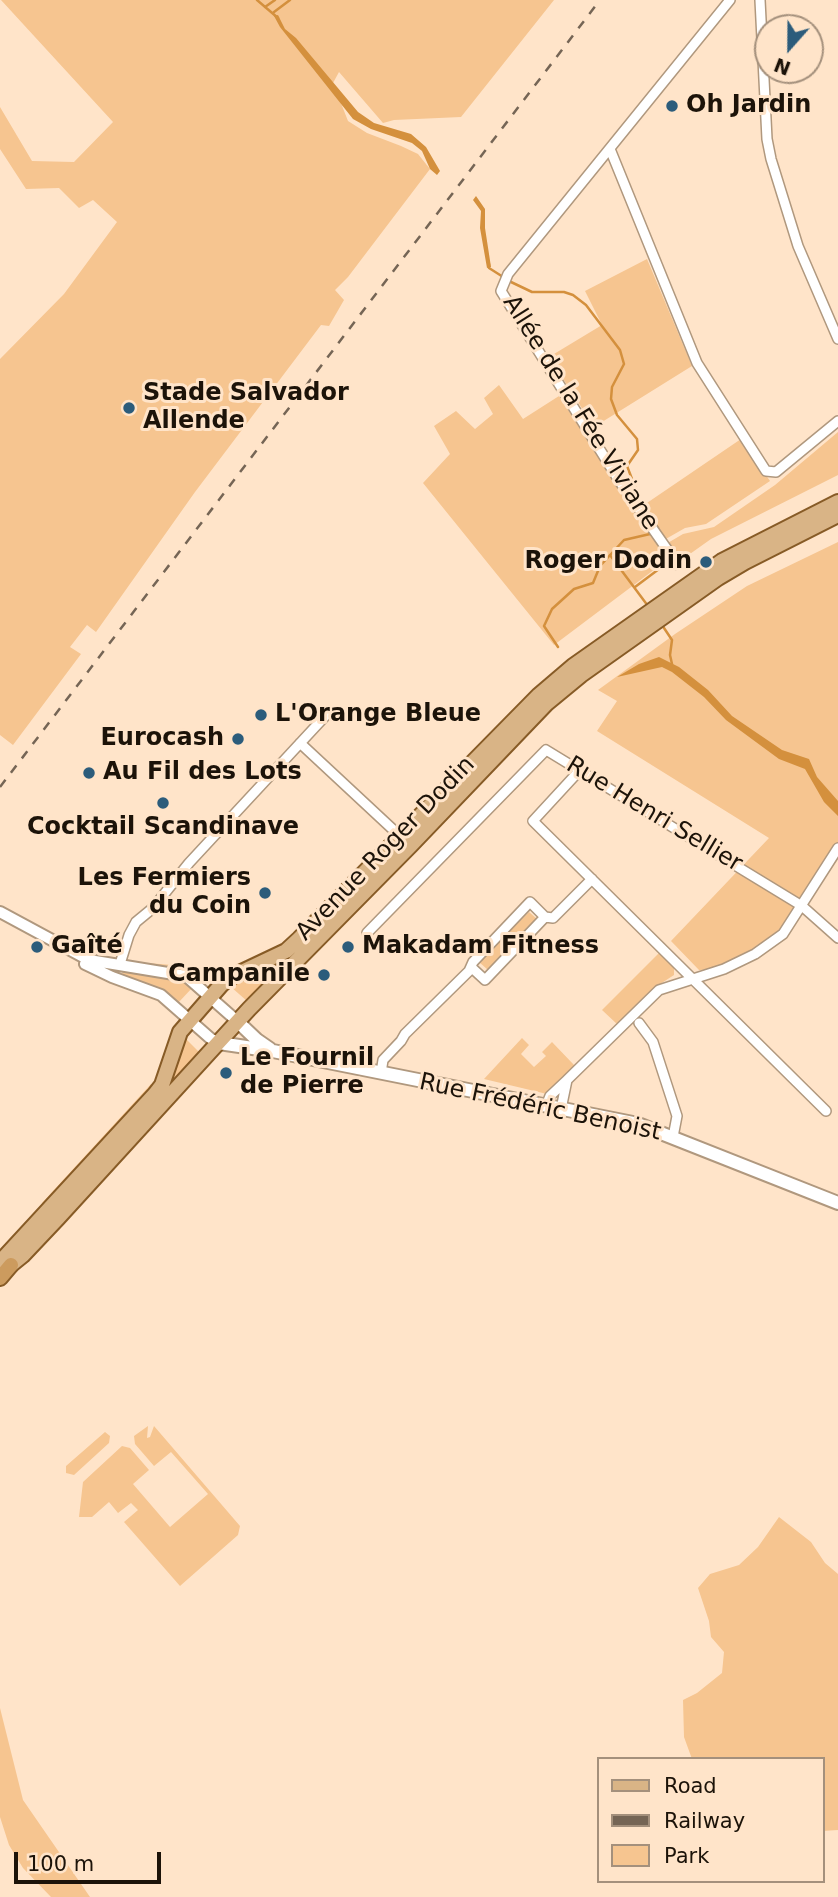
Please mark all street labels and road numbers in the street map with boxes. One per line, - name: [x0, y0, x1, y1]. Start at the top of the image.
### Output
- street label: Allée de la Fée Viviane: [496, 290, 664, 536]
- street label: Avenue Roger Dodin: [291, 751, 481, 947]
- street label: Rue Henri Sellier: [561, 751, 747, 879]
- street label: Rue Frédéric Benoist: [416, 1068, 664, 1148]

